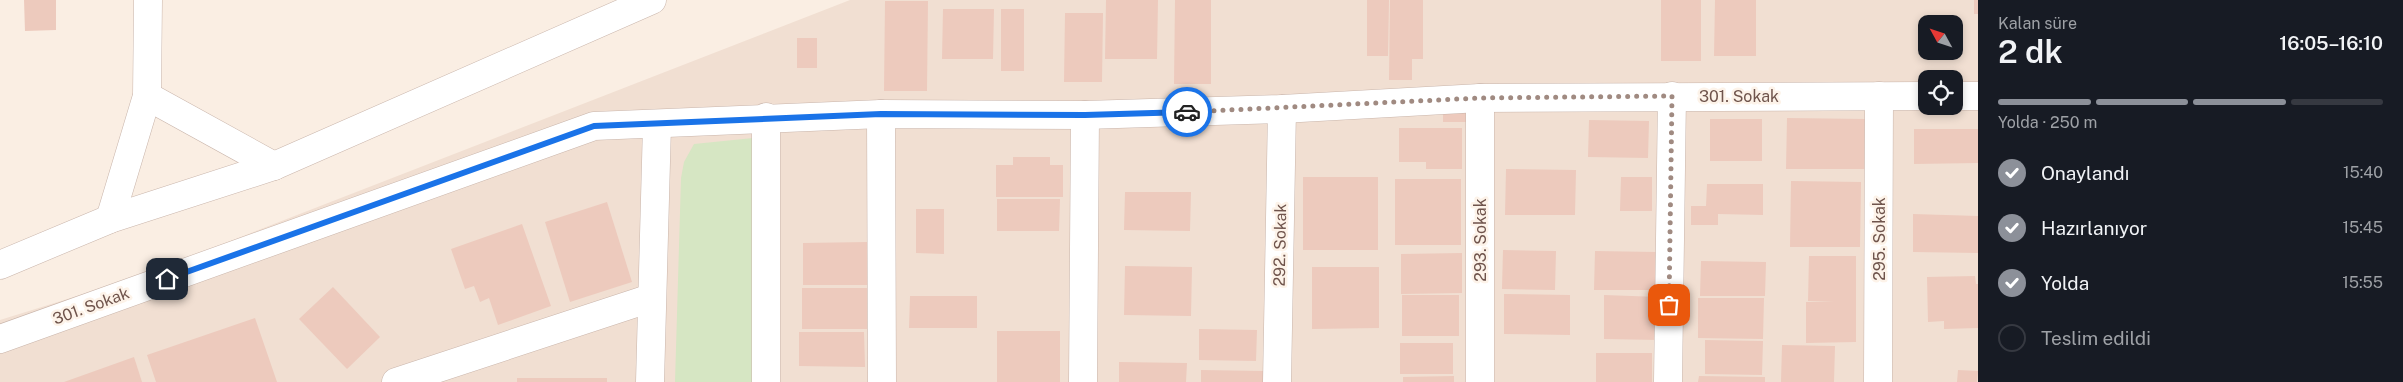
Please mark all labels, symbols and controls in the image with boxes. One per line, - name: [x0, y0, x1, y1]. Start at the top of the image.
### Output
- text: Kalan süre: [1998, 14, 2077, 33]
- north arrow: [1918, 15, 1962, 60]
- map controls: [1918, 15, 1963, 115]
- text: 16:05–16:10: [2279, 32, 2383, 54]
- text: 2 dk: [1998, 33, 2063, 70]
- button: locate: [1918, 70, 1963, 115]
- courier: [1162, 87, 1212, 137]
- street label: 301. Sokak: [1699, 87, 1779, 106]
- icon: car: [1173, 98, 1201, 126]
- text: Yolda · 250 m: [1998, 113, 2097, 132]
- icon: check: [1998, 159, 2026, 187]
- text: Onaylandı: [2041, 162, 2129, 184]
- text: 15:40: [2343, 163, 2383, 182]
- street label: 295. Sokak: [1870, 197, 1889, 281]
- street label: 293. Sokak: [1471, 198, 1490, 282]
- street label: 292. Sokak: [1270, 203, 1290, 287]
- icon: check: [1998, 214, 2026, 242]
- text: Hazırlanıyor: [2041, 217, 2147, 239]
- text: 15:45: [2343, 218, 2383, 237]
- pin: [146, 258, 188, 300]
- icon: home: [153, 265, 181, 293]
- icon: check: [1998, 269, 2026, 297]
- text: Yolda: [2041, 272, 2089, 294]
- text: 15:55: [2342, 273, 2383, 292]
- street label: 301. Sokak: [50, 283, 132, 329]
- pin: [1648, 284, 1690, 326]
- icon: bag: [1655, 291, 1683, 319]
- text: Teslim edildi: [2041, 327, 2151, 349]

